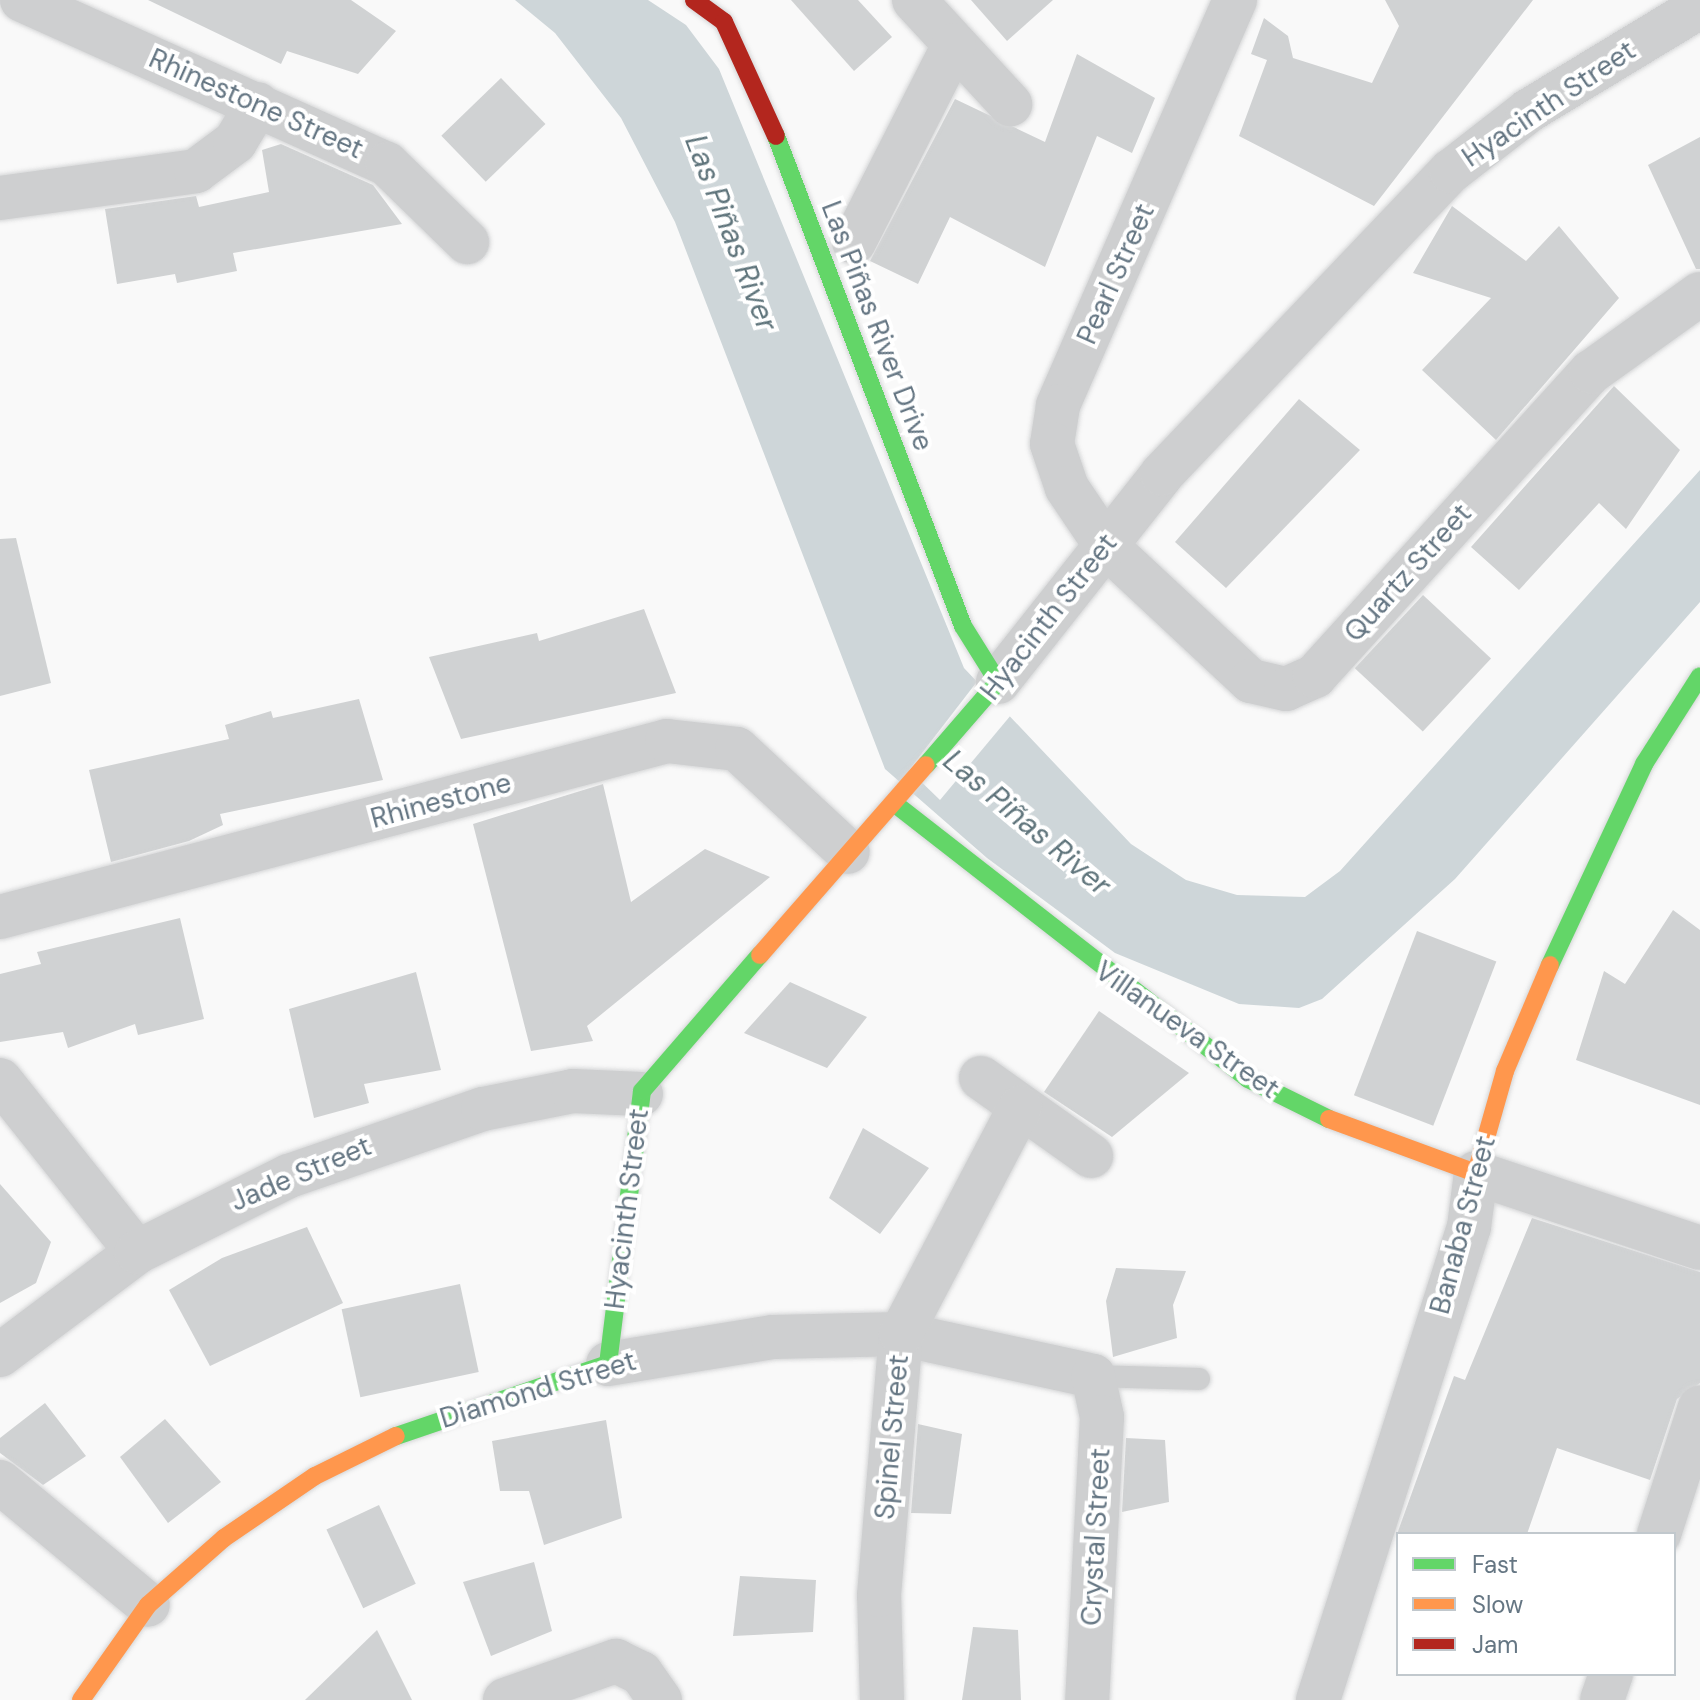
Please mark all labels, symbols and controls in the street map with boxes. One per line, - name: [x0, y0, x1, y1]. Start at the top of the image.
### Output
- street label: Hyacinth Street: [1456, 34, 1642, 174]
- street label: Rhinestone Street: [144, 42, 368, 166]
- water label: Las Piñas River: [677, 130, 785, 336]
- street label: Las Piñas River Drive: [814, 196, 940, 456]
- street label: Pearl Street: [1070, 199, 1162, 349]
- street label: Quartz Street: [1337, 497, 1479, 649]
- street label: Hyacinth Street: [974, 527, 1124, 707]
- water label: Las Piñas River: [936, 743, 1118, 903]
- street label: Rhinestone: [367, 766, 515, 836]
- street label: Villanueva Street: [1089, 954, 1285, 1106]
- street label: Hyacinth Street: [598, 1107, 656, 1311]
- street label: Jade Street: [226, 1129, 376, 1219]
- street label: Banaba Street: [1423, 1132, 1503, 1318]
- street label: Diamond Street: [436, 1344, 640, 1436]
- street label: Spinel Street: [868, 1353, 916, 1521]
- street label: Crystal Street: [1075, 1447, 1117, 1627]
- legend: [1396, 1532, 1676, 1676]
- text: Fast: [1472, 1549, 1518, 1580]
- text: Slow: [1472, 1589, 1523, 1620]
- text: Jam: [1472, 1629, 1518, 1660]

